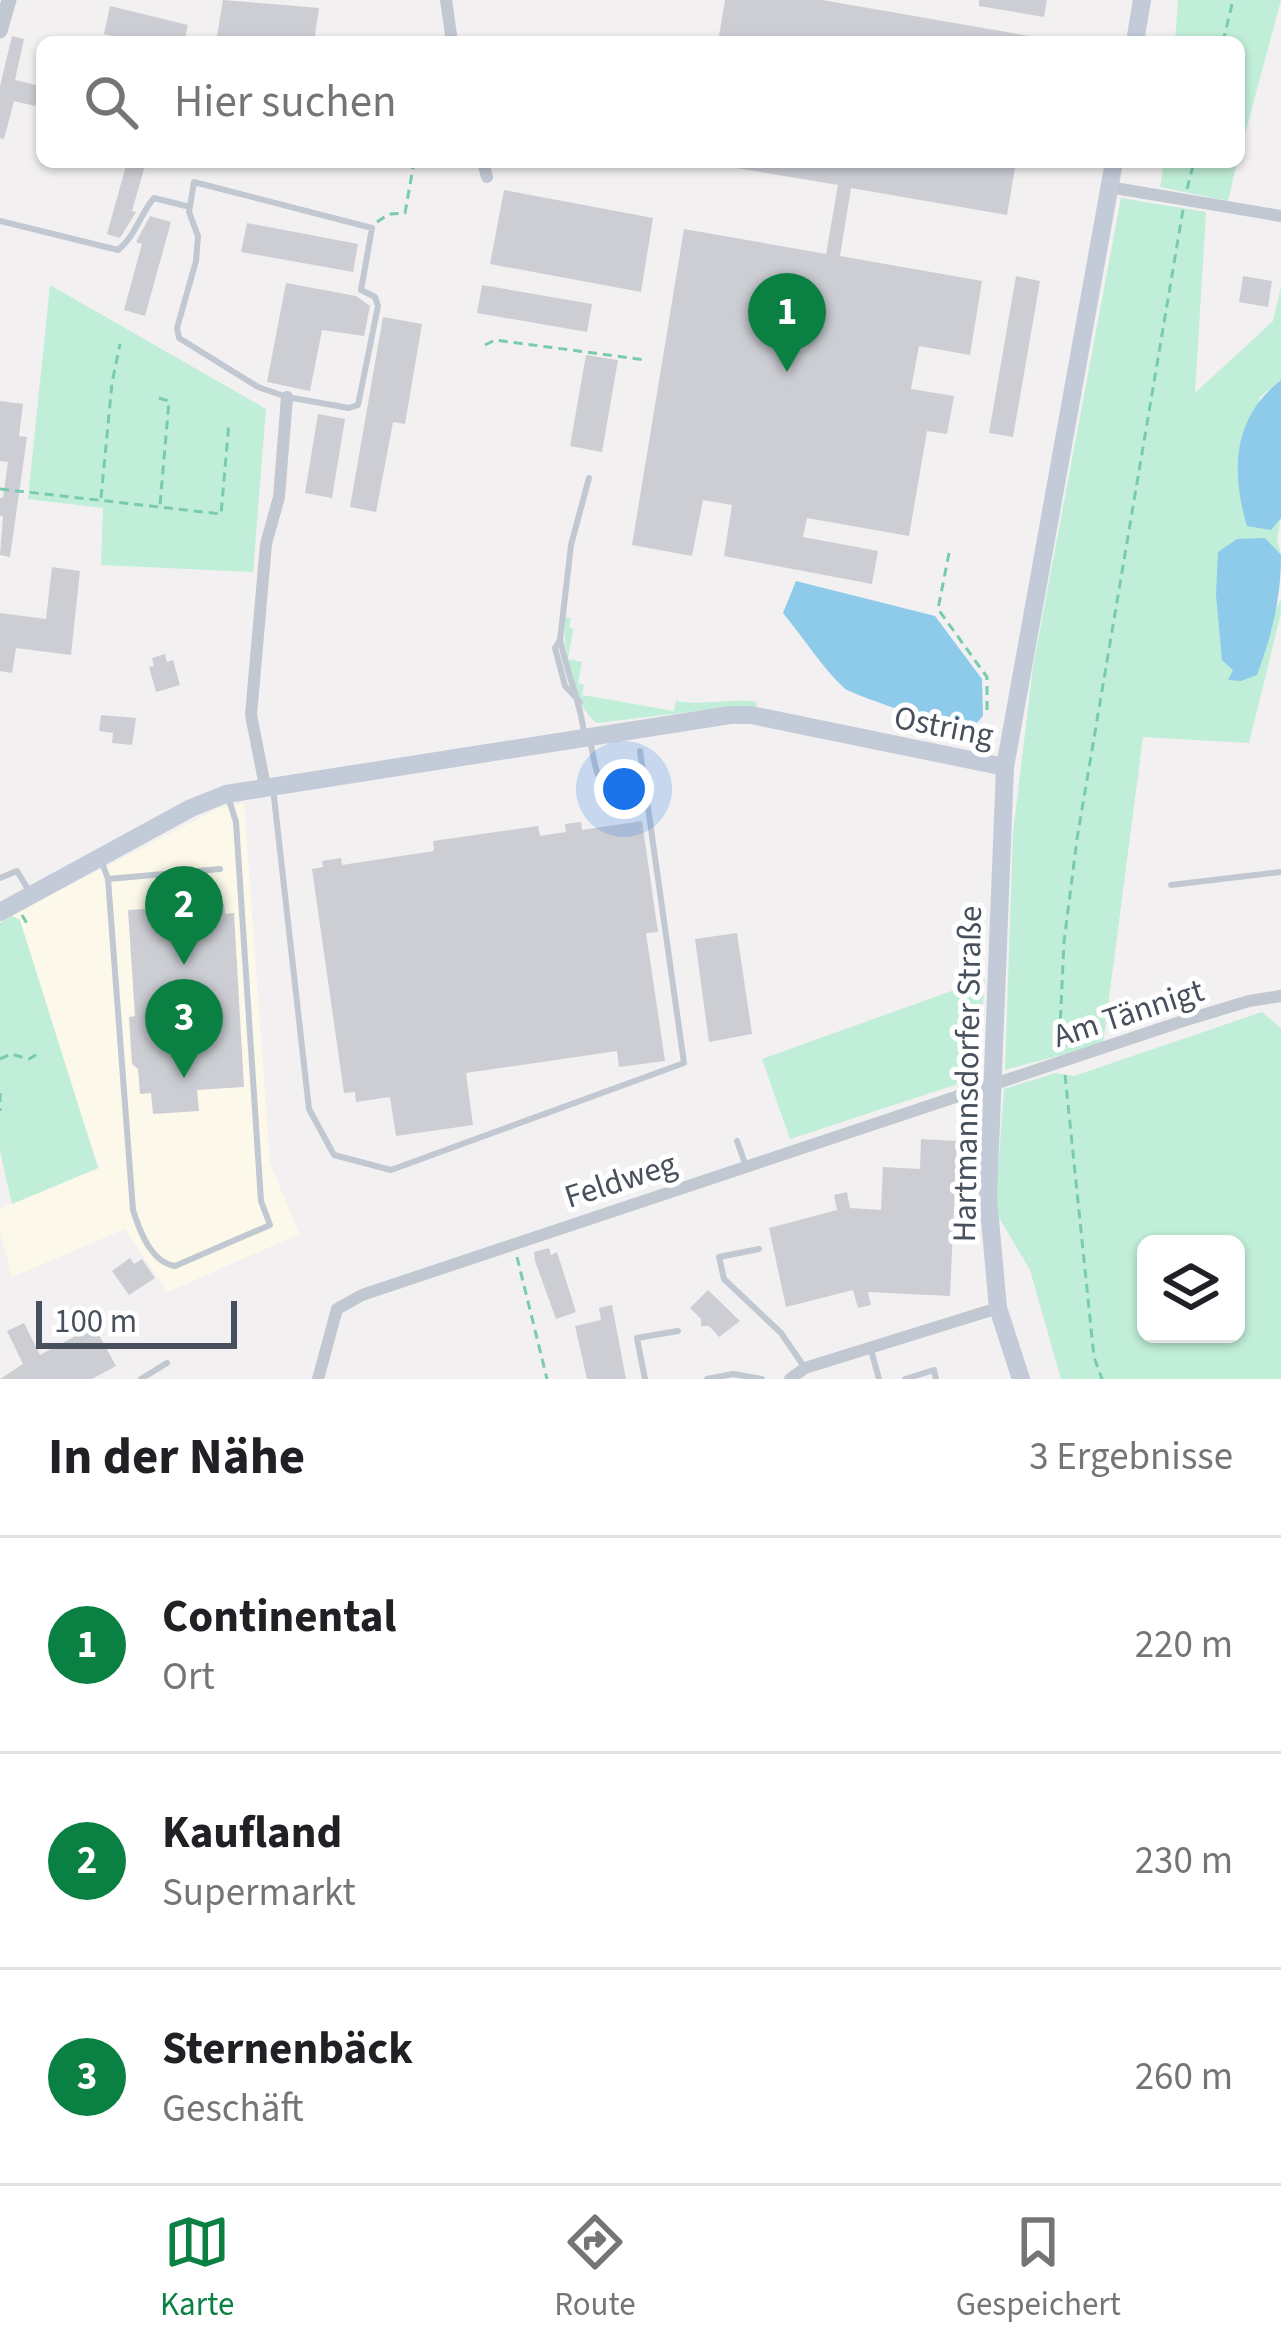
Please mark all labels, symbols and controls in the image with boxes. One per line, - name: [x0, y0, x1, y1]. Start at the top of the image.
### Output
- search box: [36, 36, 1245, 168]
- icon: search: [78, 69, 144, 135]
- text: Hier suchen: [174, 70, 397, 134]
- pin: 1: [748, 273, 826, 372]
- street label: Ostring: [890, 694, 998, 759]
- your location: [594, 759, 654, 819]
- pin: 2: [145, 866, 223, 965]
- street label: Hartmannsdorfer Straße: [941, 905, 994, 1243]
- street label: Am Tännigt: [1047, 967, 1210, 1060]
- pin: 3: [145, 979, 223, 1078]
- street label: Feldweg: [558, 1140, 683, 1221]
- map controls: [1137, 1235, 1245, 1343]
- button: layers: [1137, 1235, 1245, 1343]
- scale bar: [36, 1295, 237, 1348]
- text: 100 m: [54, 1298, 137, 1345]
- text: In der Nähe: [48, 1421, 305, 1493]
- text: 3 Ergebnisse: [1029, 1429, 1233, 1485]
- text: Continental: [162, 1585, 396, 1649]
- text: 1: [77, 1617, 97, 1673]
- text: 220 m: [1135, 1617, 1233, 1673]
- text: Ort: [162, 1649, 215, 1705]
- text: Kaufland: [162, 1801, 342, 1865]
- text: 2: [77, 1833, 97, 1889]
- text: 230 m: [1135, 1833, 1233, 1889]
- text: Supermarkt: [162, 1865, 356, 1921]
- text: Sternenbäck: [162, 2017, 413, 2081]
- text: 3: [77, 2049, 97, 2105]
- text: 260 m: [1135, 2049, 1233, 2105]
- text: Geschäft: [162, 2081, 304, 2137]
- tab: Karte: [160, 2209, 234, 2328]
- tab: Route: [554, 2209, 636, 2328]
- tab: Gespeichert: [956, 2209, 1121, 2328]

